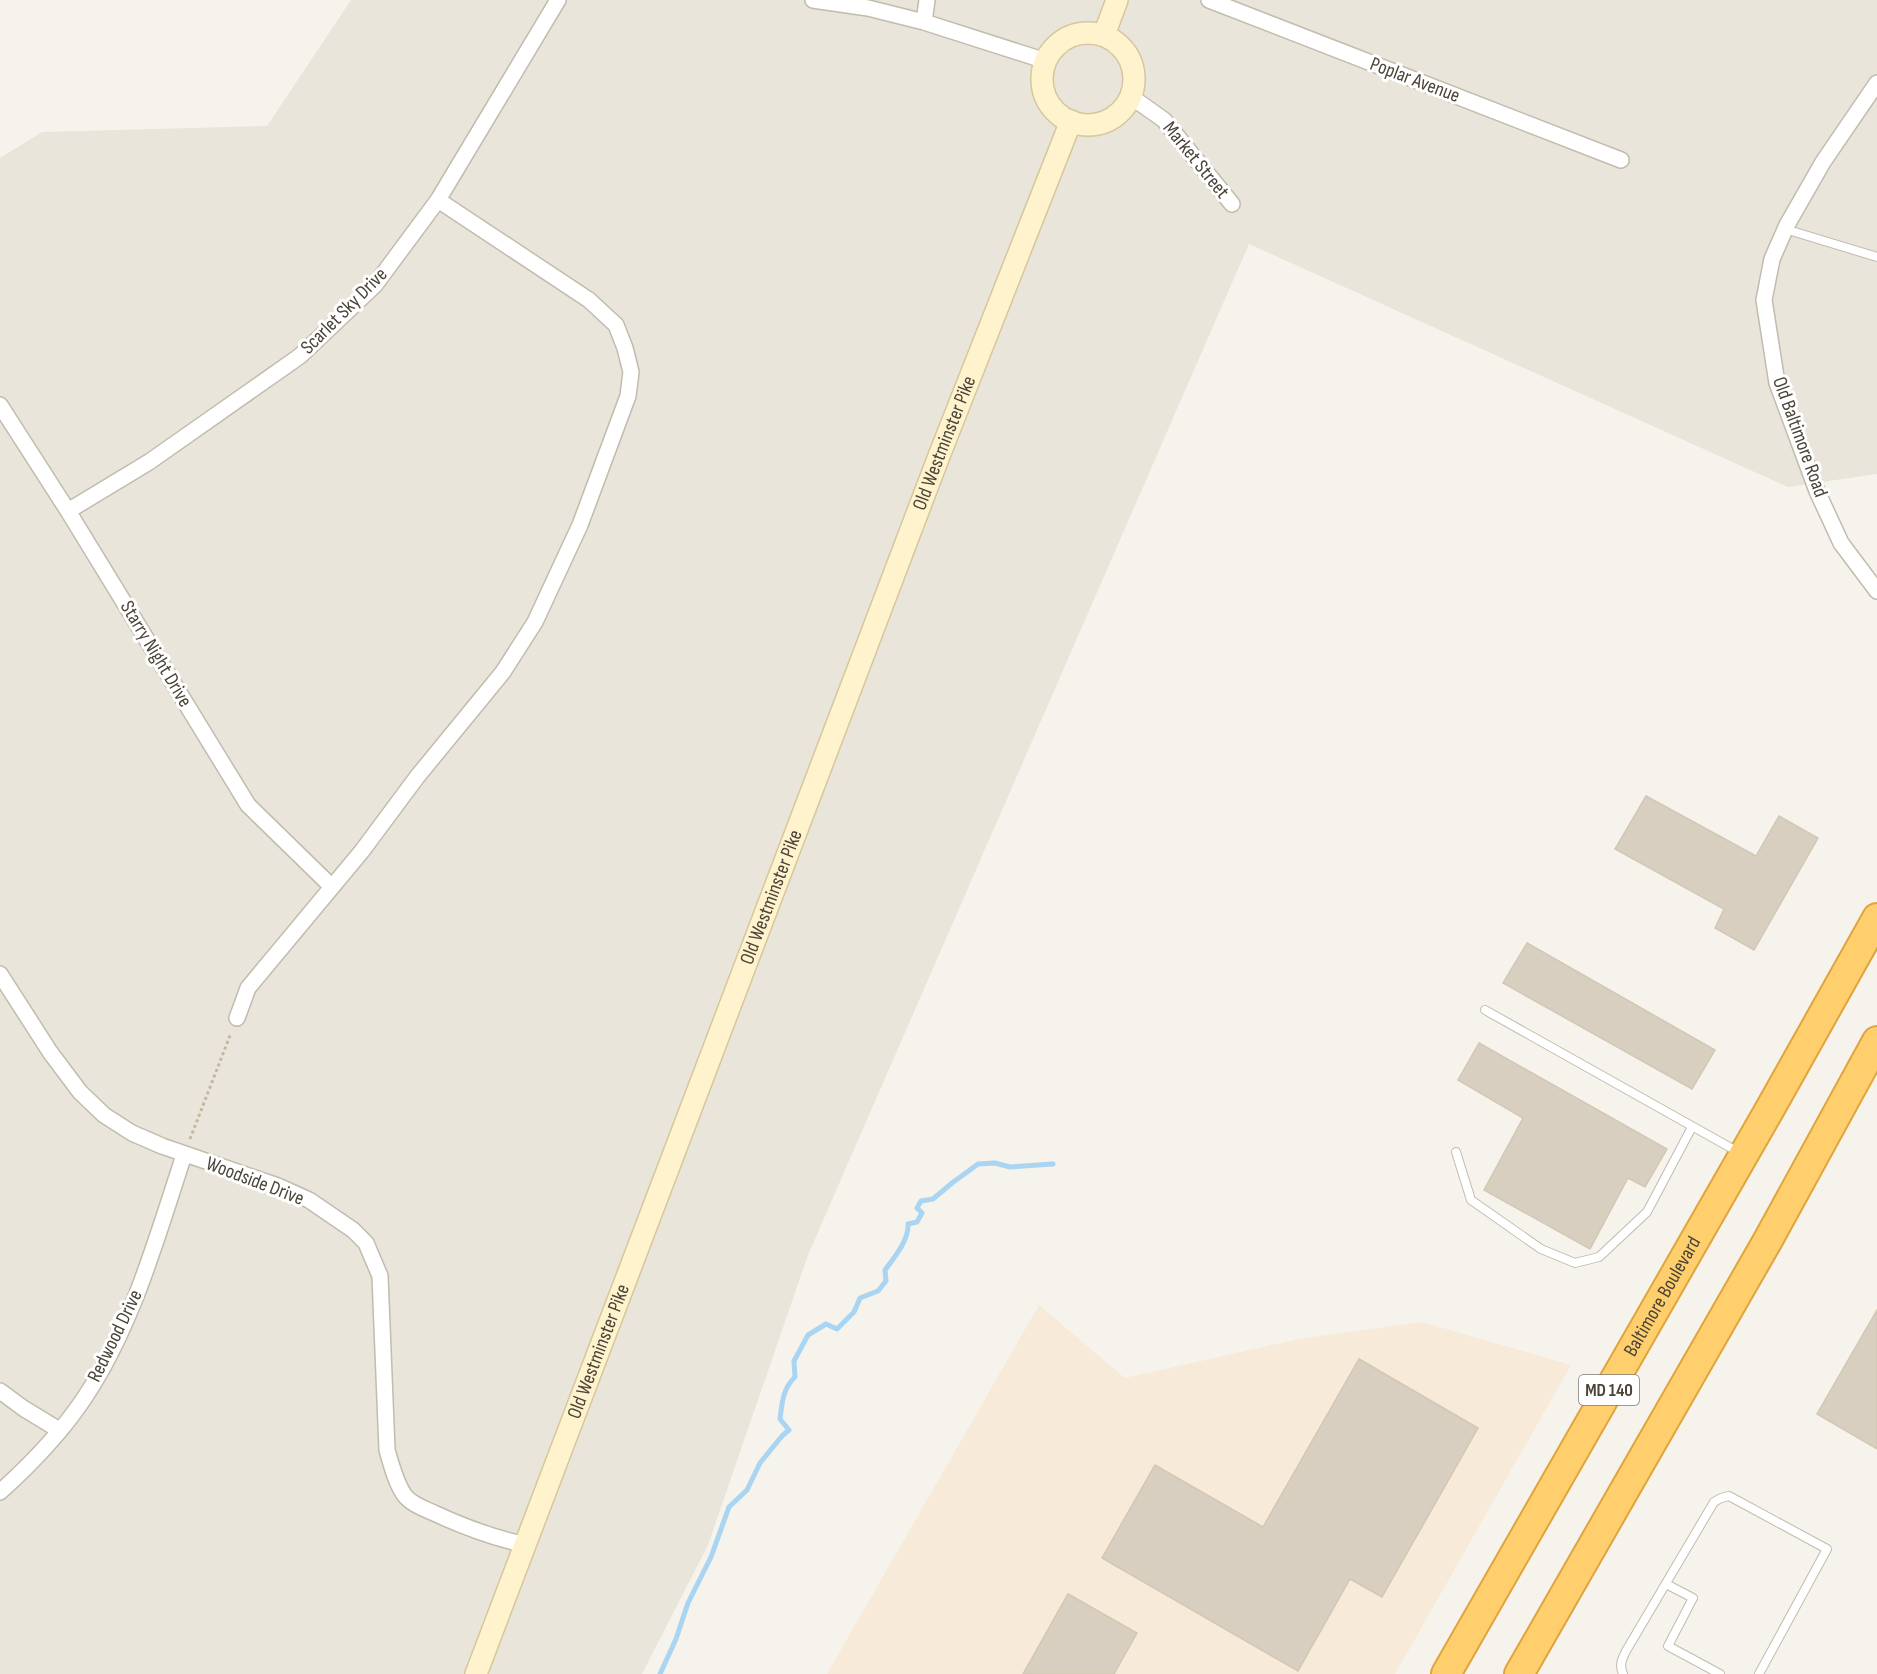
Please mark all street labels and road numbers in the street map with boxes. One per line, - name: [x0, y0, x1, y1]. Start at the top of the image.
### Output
- street label: Poplar Avenue: [1367, 52, 1463, 108]
- street label: Market Street: [1158, 117, 1234, 203]
- street label: Scarlet Sky Drive: [296, 263, 392, 359]
- street label: Old Westminster Pike: [908, 373, 981, 514]
- street label: Old Baltimore Road: [1767, 374, 1833, 500]
- street label: Starry Night Drive: [115, 597, 197, 711]
- street label: Old Westminster Pike: [735, 827, 808, 968]
- street label: Woodside Drive: [203, 1151, 307, 1211]
- street label: Baltimore Boulevard: [1619, 1232, 1706, 1361]
- street label: Old Westminster Pike: [562, 1281, 635, 1422]
- street label: Redwood Drive: [82, 1286, 148, 1386]
- road number: MD 140: [1579, 1375, 1639, 1405]

